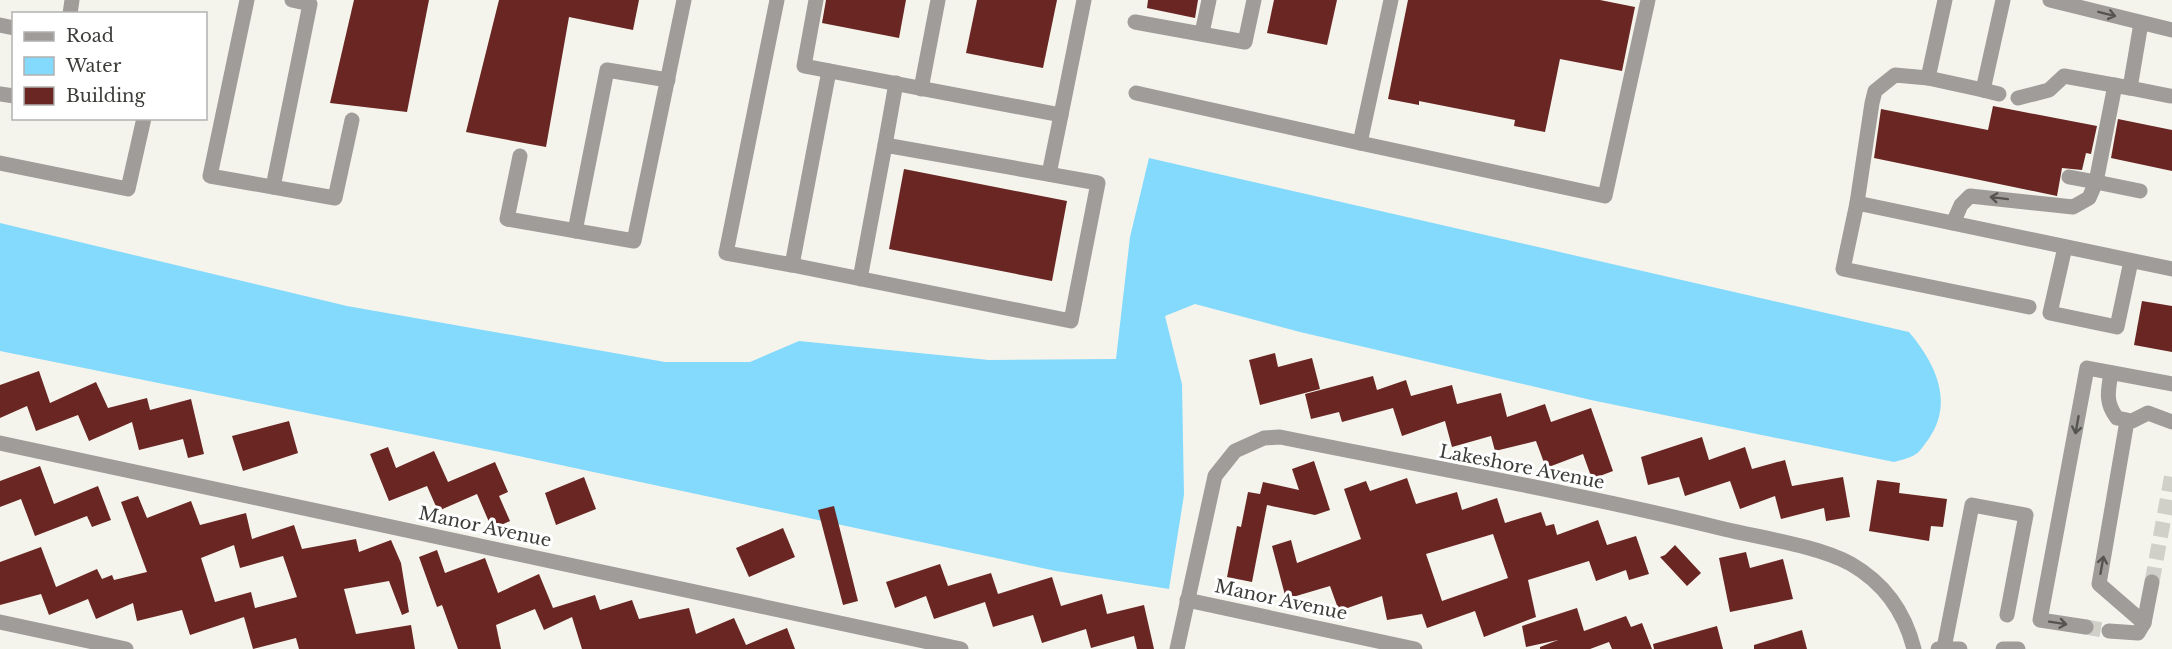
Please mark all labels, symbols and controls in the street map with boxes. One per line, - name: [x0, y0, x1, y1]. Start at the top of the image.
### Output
- one-way arrow: [2097, 9, 2116, 21]
- legend: [12, 12, 207, 120]
- text: Road: [66, 25, 114, 47]
- text: Water: [65, 55, 122, 77]
- text: Building: [66, 85, 145, 107]
- one-way arrow: [1989, 192, 2009, 203]
- one-way arrow: [2071, 415, 2082, 435]
- street label: Lakeshore Avenue: [1438, 440, 1606, 494]
- street label: Manor Avenue: [417, 502, 553, 552]
- one-way arrow: [2097, 556, 2108, 575]
- street label: Manor Avenue: [1213, 575, 1349, 625]
- one-way arrow: [2047, 617, 2067, 628]

